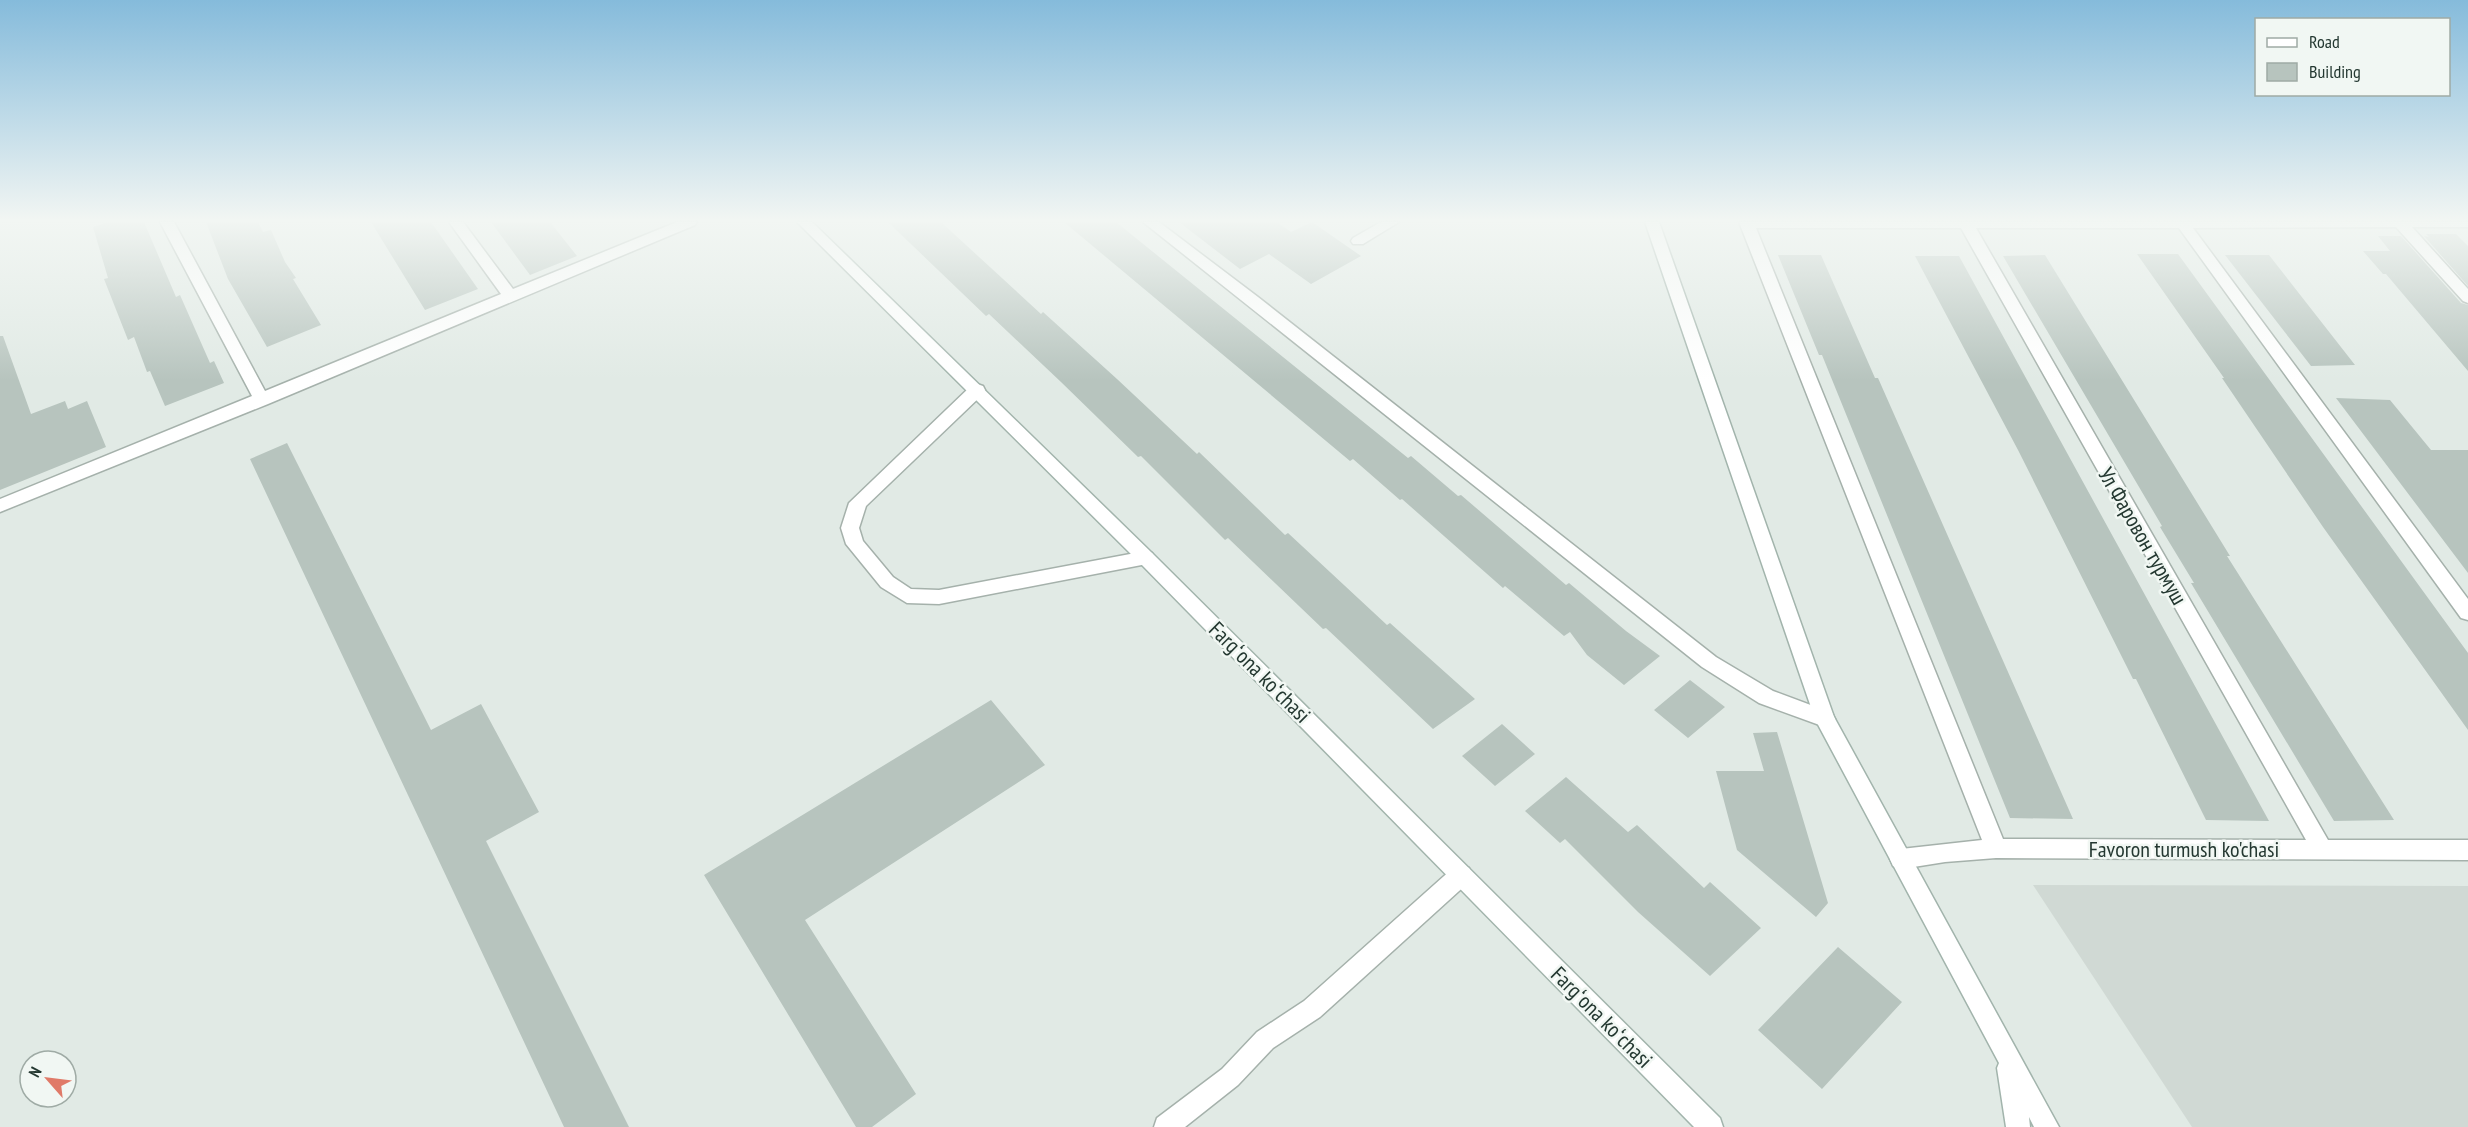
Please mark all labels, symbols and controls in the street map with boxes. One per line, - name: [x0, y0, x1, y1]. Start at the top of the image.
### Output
- legend: [2255, 18, 2450, 96]
- text: Road: [2309, 30, 2340, 53]
- text: Building: [2309, 60, 2361, 83]
- street label: Ул Фаровон турмуш: [2092, 462, 2194, 610]
- street label: Fargʻona koʻchasi: [1203, 615, 1317, 729]
- street label: Favoron turmush ko'chasi: [2089, 835, 2279, 863]
- street label: Fargʻona koʻchasi: [1545, 960, 1659, 1074]
- north arrow: [18, 1049, 78, 1109]
- text: N: [24, 1063, 46, 1080]

